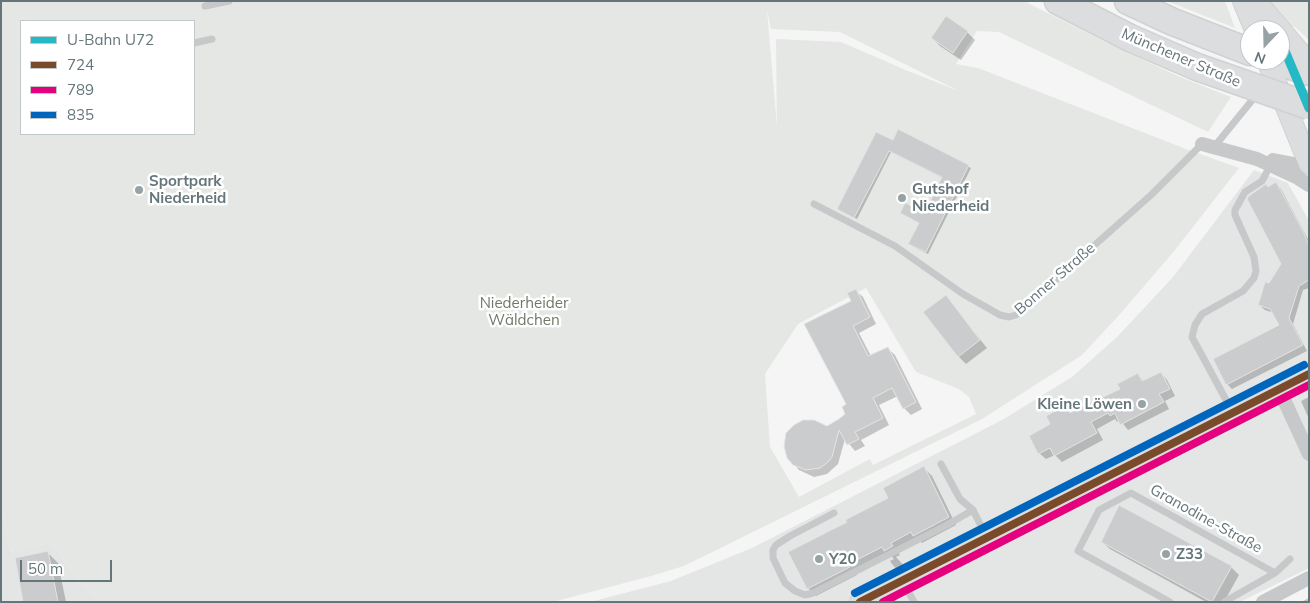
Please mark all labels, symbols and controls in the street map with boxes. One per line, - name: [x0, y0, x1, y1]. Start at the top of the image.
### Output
- legend: [20, 20, 195, 135]
- north arrow: [1240, 20, 1290, 70]
- street label: Münchener Straße: [1119, 25, 1243, 91]
- text: U-Bahn U72: [67, 30, 154, 49]
- text: N: [1252, 48, 1268, 68]
- text: 724: [67, 55, 94, 74]
- text: 789: [67, 80, 94, 99]
- text: 835: [67, 105, 94, 124]
- place label: Sportpark Niederheid: [149, 172, 226, 207]
- place label: Gutshof Niederheid: [912, 180, 989, 215]
- marker: Sportpark Niederheid: [133, 184, 145, 196]
- marker: Gutshof Niederheid: [896, 192, 908, 204]
- street label: Bonner Straße: [1011, 239, 1099, 319]
- park label: Niederheider Wäldchen: [480, 294, 568, 329]
- place label: Kleine Löwen: [1037, 395, 1132, 413]
- marker: Kleine Löwen: [1136, 398, 1148, 410]
- street label: Granodine-Straße: [1147, 481, 1265, 557]
- place label: Z33: [1176, 545, 1203, 563]
- marker: Z33: [1160, 548, 1172, 560]
- scale bar: [22, 550, 115, 582]
- place label: Y20: [829, 550, 856, 568]
- marker: Y20: [813, 553, 825, 565]
- text: 50 m: [28, 559, 63, 578]

